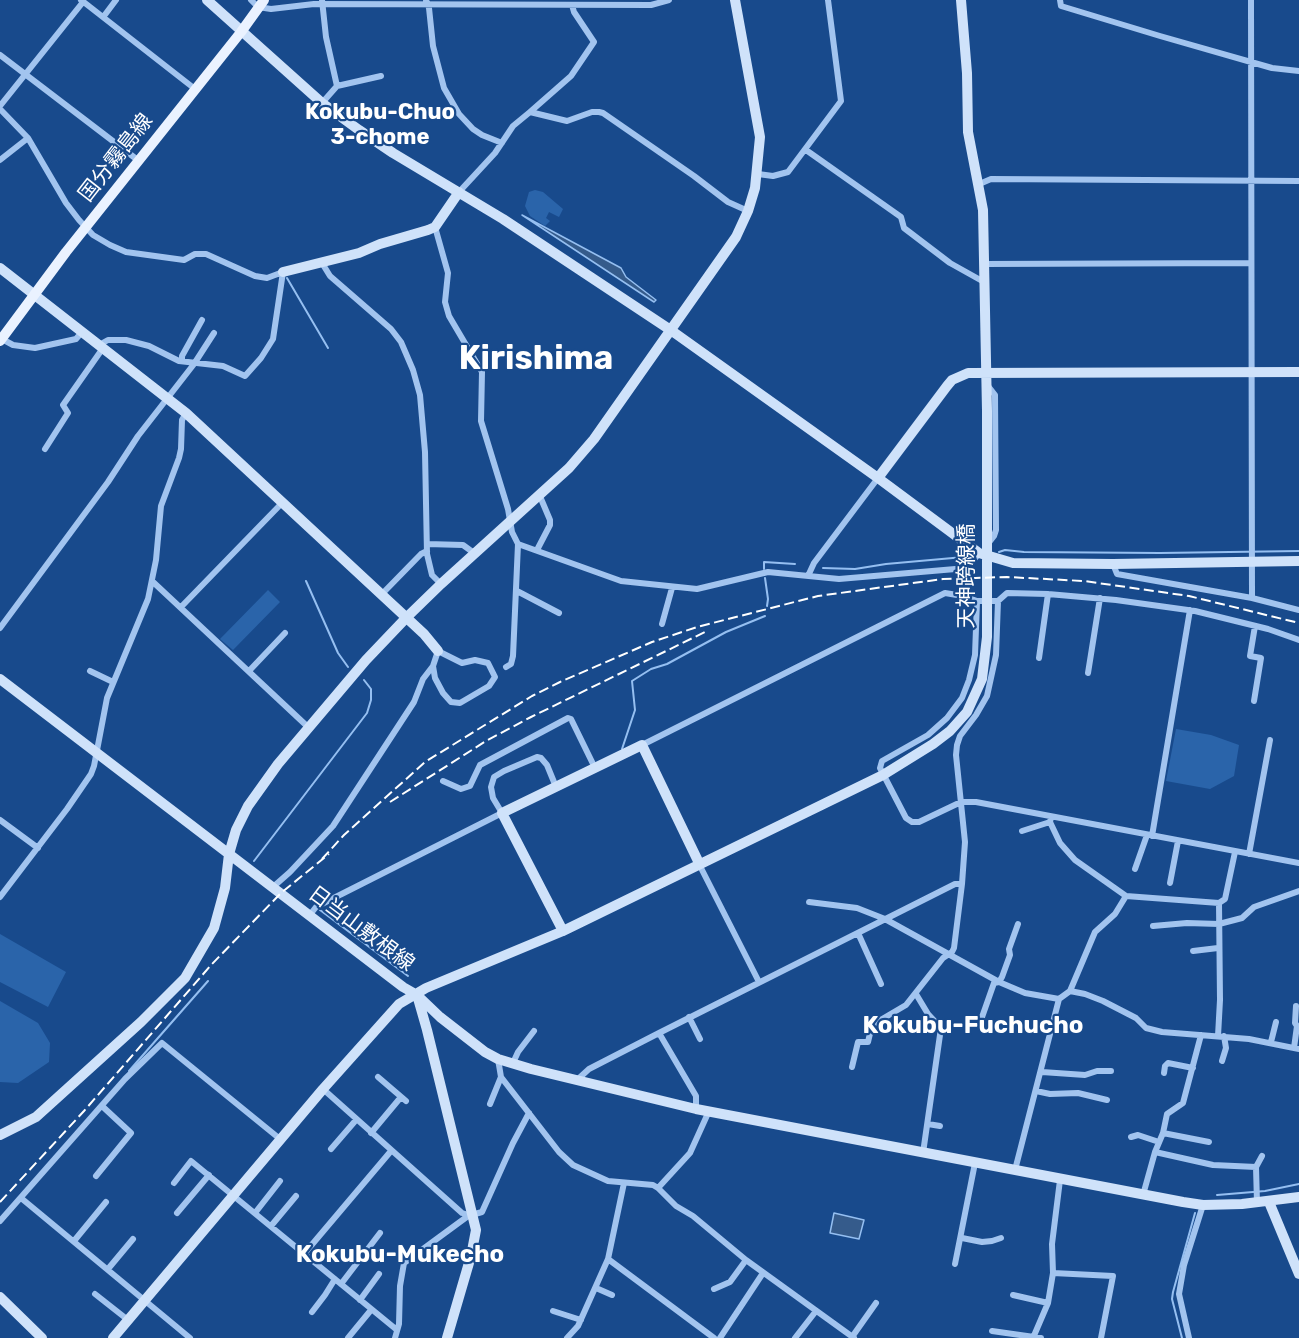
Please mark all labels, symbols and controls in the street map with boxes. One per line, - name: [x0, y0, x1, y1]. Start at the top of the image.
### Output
- district label: Kokubu-Chuo 3-chome: [305, 100, 455, 152]
- street label: 国分霧島線: [74, 109, 158, 207]
- district label: Kirishima: [459, 339, 613, 379]
- street label: 天神跨線橋: [954, 524, 980, 628]
- street label: 日当山敷根線: [303, 881, 419, 977]
- district label: Kokubu-Fuchucho: [863, 1012, 1083, 1040]
- district label: Kokubu-Mukecho: [296, 1241, 504, 1269]

